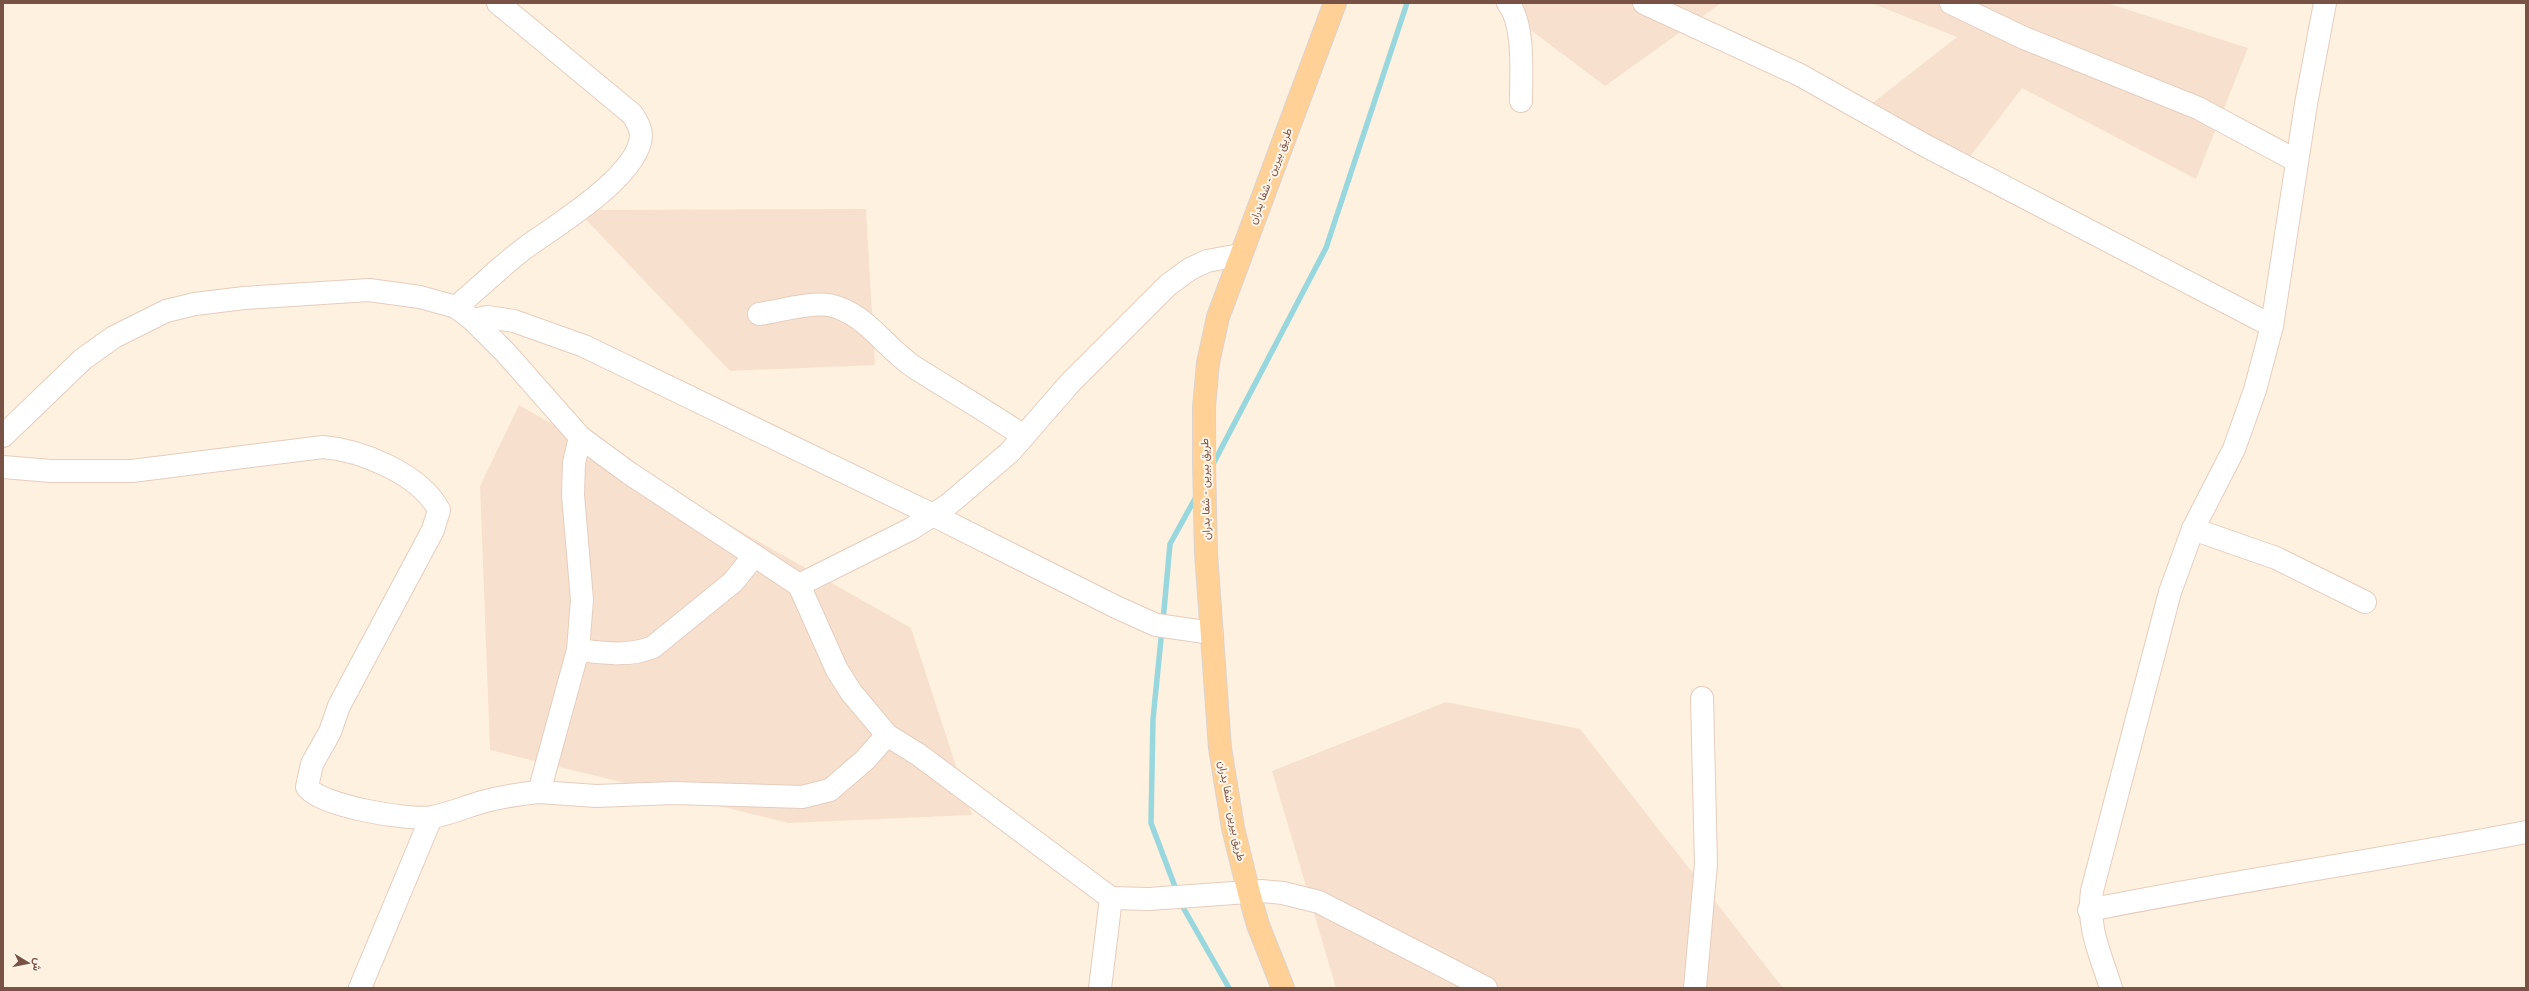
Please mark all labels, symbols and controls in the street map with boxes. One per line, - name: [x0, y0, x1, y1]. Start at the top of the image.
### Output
- street label: طريق بيرين - شفا بدران: [1246, 126, 1295, 226]
- street label: طريق بيرين - شفا بدران: [1198, 438, 1213, 540]
- street label: طريق بيرين - شفا بدران: [1215, 760, 1248, 862]
- north arrow: [8, 943, 48, 983]
- text: ش: [30, 957, 45, 972]

